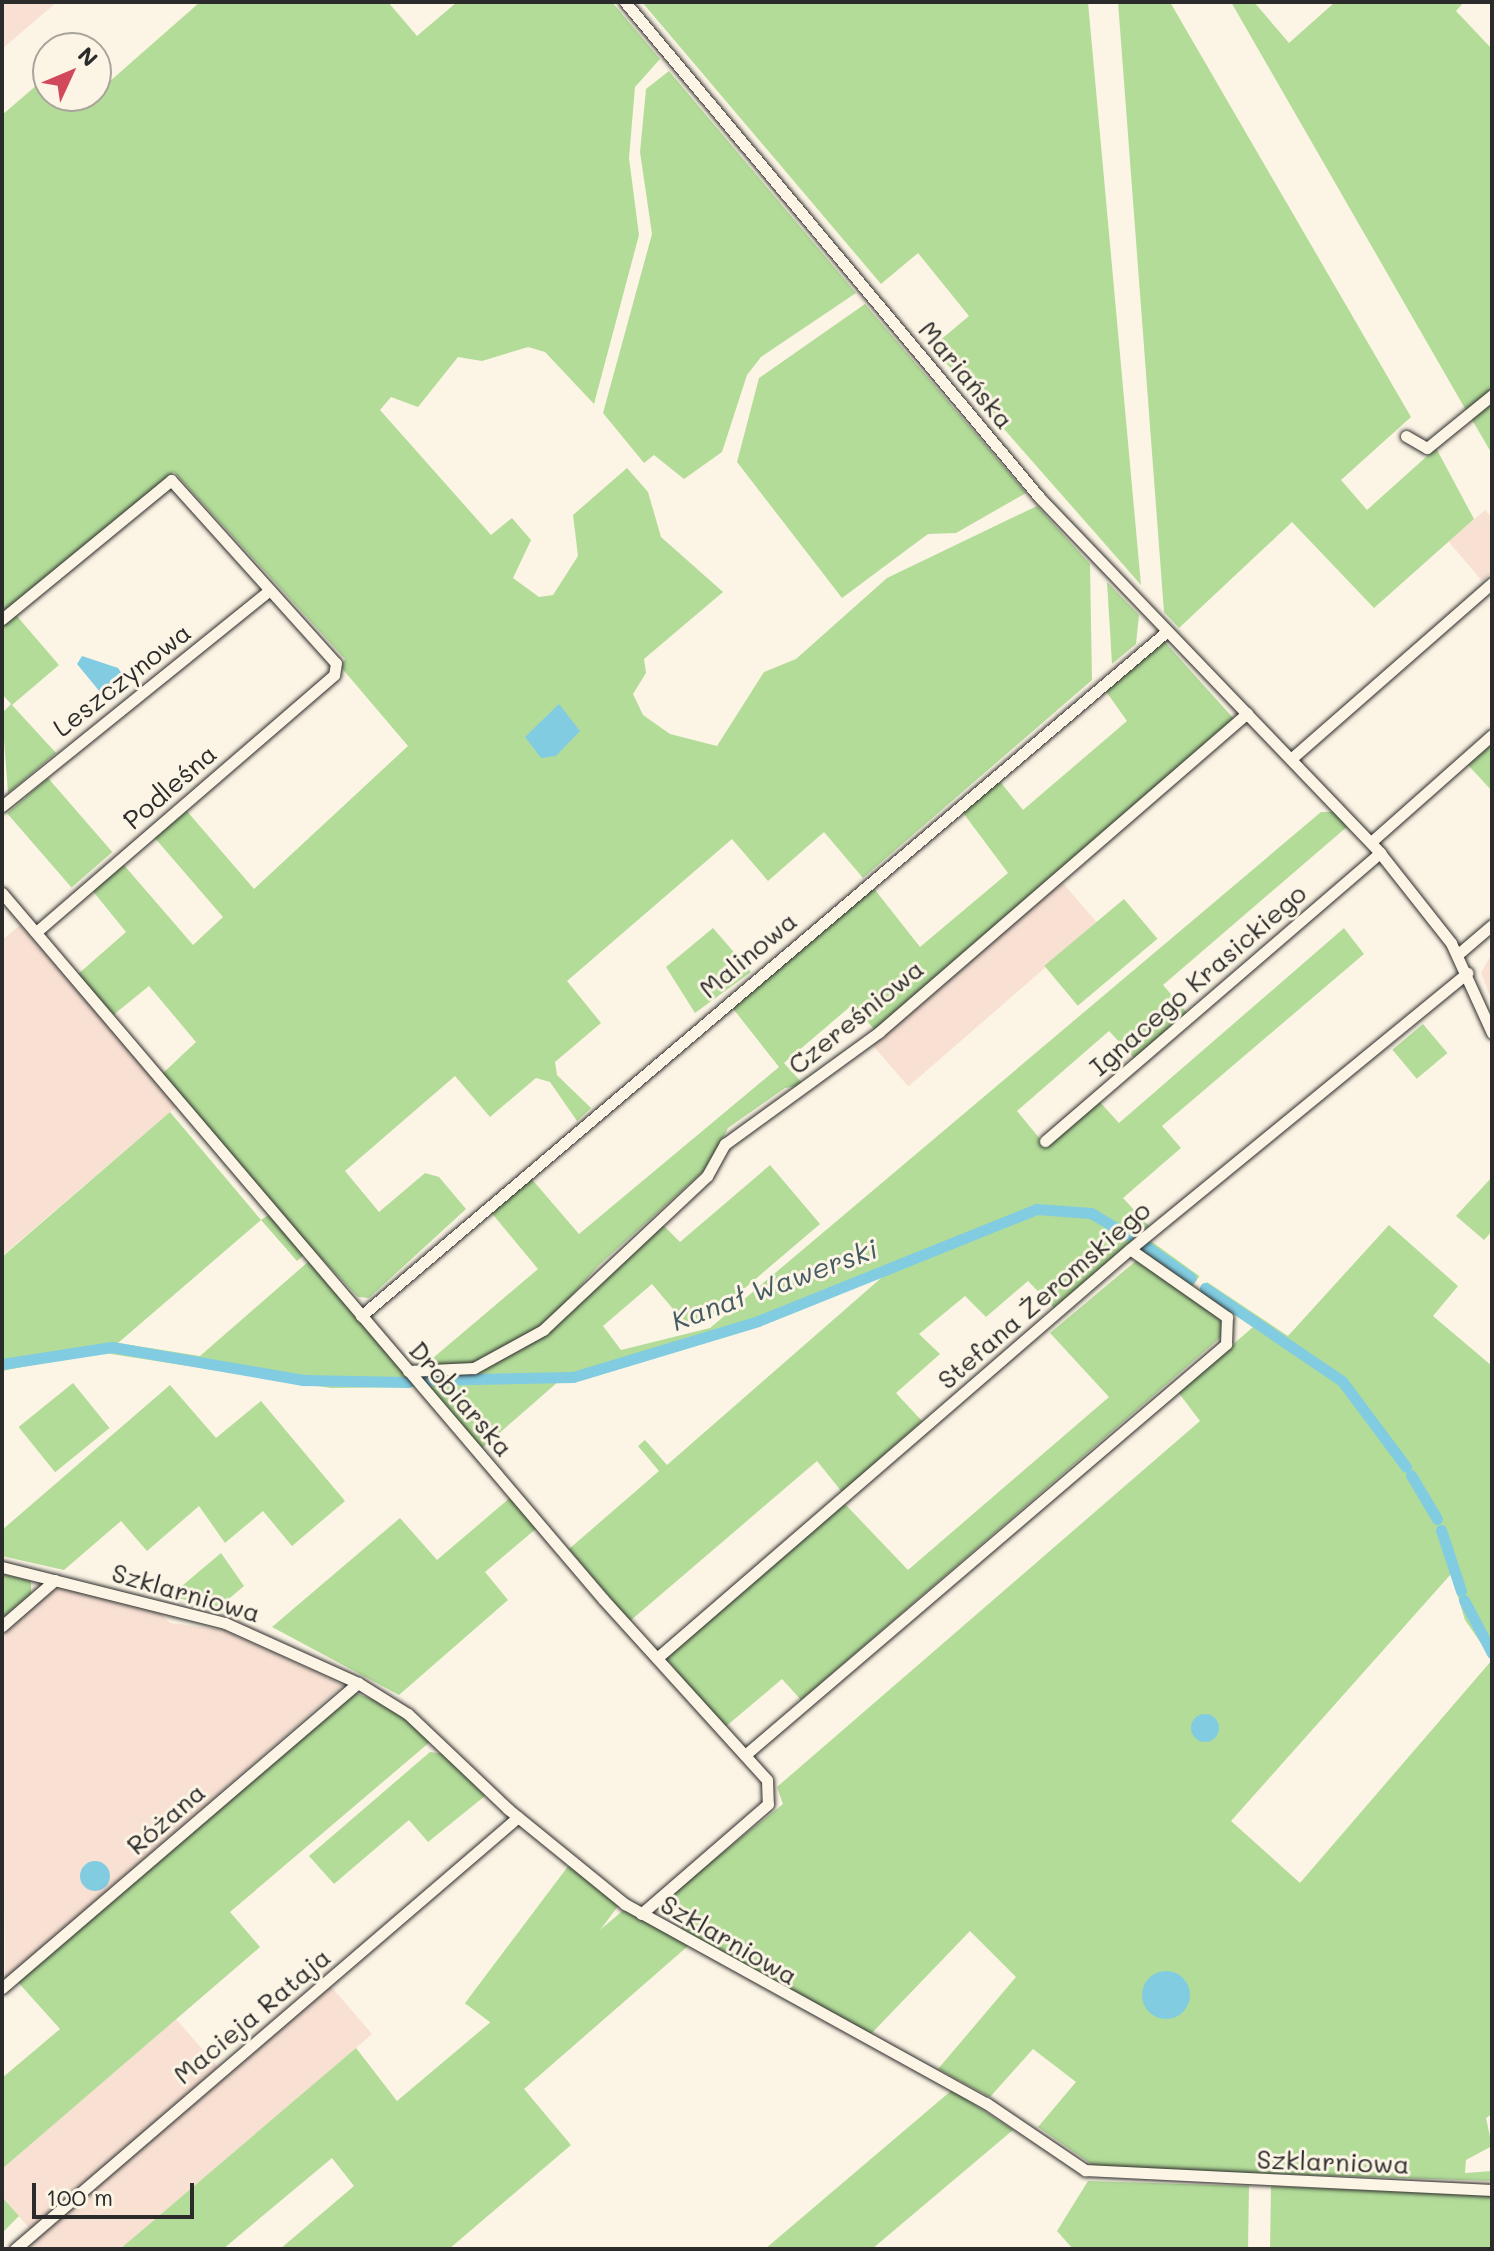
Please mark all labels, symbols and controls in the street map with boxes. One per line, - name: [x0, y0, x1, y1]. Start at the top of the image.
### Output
- north arrow: [32, 32, 112, 112]
- text: N: [72, 40, 104, 72]
- street label: Mariańska: [912, 315, 1020, 435]
- street label: Leszczynowa: [47, 616, 197, 744]
- street label: Podleśna: [117, 738, 223, 836]
- street label: Ignacego Krasickiego: [1083, 878, 1313, 1082]
- street label: Malinowa: [693, 905, 803, 1005]
- street label: Czereśniowa: [782, 953, 930, 1081]
- street label: Stefana Żeromskiego: [931, 1194, 1157, 1396]
- water label: Kanał Wawerski: [666, 1231, 882, 1337]
- street label: Drobiarska: [402, 1335, 520, 1463]
- street label: Szklarniowa: [108, 1557, 264, 1629]
- street label: Różana: [121, 1777, 211, 1861]
- street label: Szklarniowa: [655, 1888, 803, 1992]
- street label: Macieja Rataja: [167, 1941, 337, 2091]
- street label: Szklarniowa: [1256, 2144, 1410, 2180]
- scale bar: [36, 2167, 198, 2217]
- text: 100 m: [46, 2181, 113, 2212]

